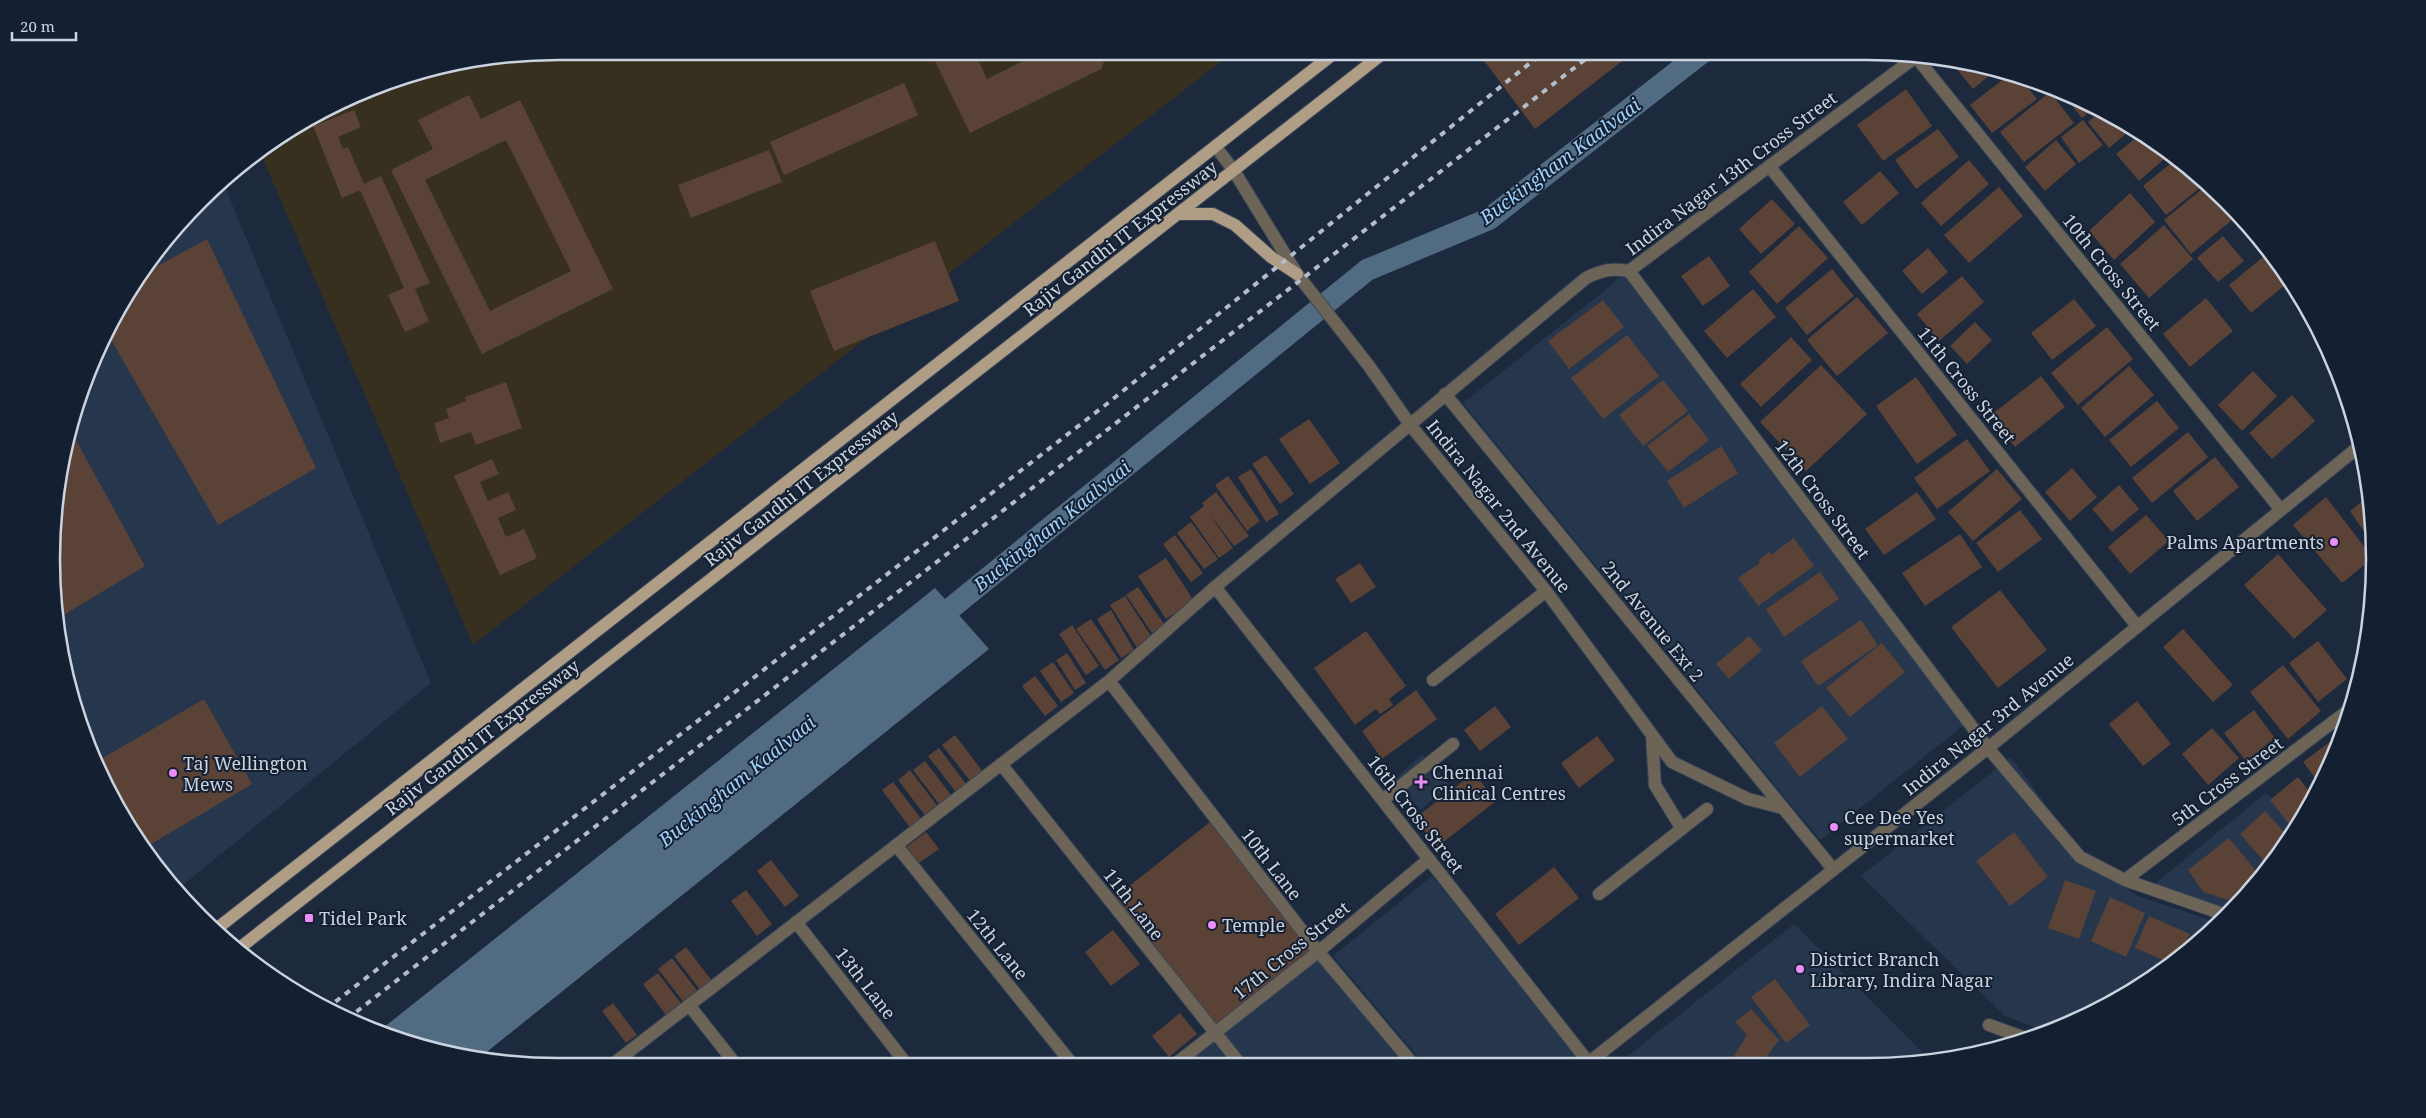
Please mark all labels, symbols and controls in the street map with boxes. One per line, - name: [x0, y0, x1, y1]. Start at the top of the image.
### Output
- scale bar: [12, 10, 76, 42]
- text: 20 m: [20, 16, 55, 36]
- street label: Indira Nagar 13th Cross Street: [1621, 86, 1841, 260]
- water label: Buckingham Kaalvaai: [1473, 92, 1646, 231]
- street label: Rajiv Gandhi IT Expressway: [1018, 154, 1223, 321]
- street label: 10th Cross Street: [2057, 209, 2167, 335]
- street label: 11th Cross Street: [1912, 322, 2022, 448]
- street label: Rajiv Gandhi IT Expressway: [699, 404, 904, 571]
- street label: Indira Nagar 2nd Avenue: [1422, 414, 1576, 598]
- street label: 12th Cross Street: [1770, 434, 1876, 564]
- water label: Buckingham Kaalvaai: [967, 454, 1136, 598]
- place label: Palms Apartments: [2166, 530, 2324, 554]
- marker: Palms Apartments: [2328, 536, 2340, 548]
- street label: 2nd Avenue Ext 2: [1597, 556, 1709, 686]
- street label: Indira Nagar 3rd Avenue: [1898, 648, 2078, 800]
- street label: Rajiv Gandhi IT Expressway: [380, 653, 585, 820]
- water label: Buckingham Kaalvaai: [652, 709, 821, 853]
- street label: 5th Cross Street: [2166, 731, 2288, 831]
- street label: 16th Cross Street: [1362, 750, 1470, 878]
- place label: Taj Wellington Mews: [183, 751, 308, 796]
- place label: Chennai Clinical Centres: [1432, 760, 1566, 805]
- marker: Taj Wellington Mews: [167, 767, 179, 779]
- marker: Chennai Clinical Centres: [1414, 775, 1428, 789]
- place label: Cee Dee Yes supermarket: [1844, 805, 1954, 850]
- marker: Cee Dee Yes supermarket: [1828, 821, 1840, 833]
- street label: 10th Lane: [1236, 823, 1308, 905]
- street label: 11th Lane: [1098, 863, 1170, 945]
- street label: 17th Cross Street: [1228, 895, 1354, 1005]
- street label: 12th Lane: [962, 903, 1034, 985]
- place label: Tidel Park: [319, 906, 407, 930]
- marker: Tidel Park: [303, 912, 315, 924]
- place label: Temple: [1222, 913, 1285, 937]
- marker: Temple: [1206, 919, 1218, 931]
- street label: 13th Lane: [830, 942, 902, 1024]
- place label: District Branch Library, Indira Nagar: [1810, 947, 1993, 992]
- marker: District Branch Library, Indira Nagar: [1794, 963, 1806, 975]

